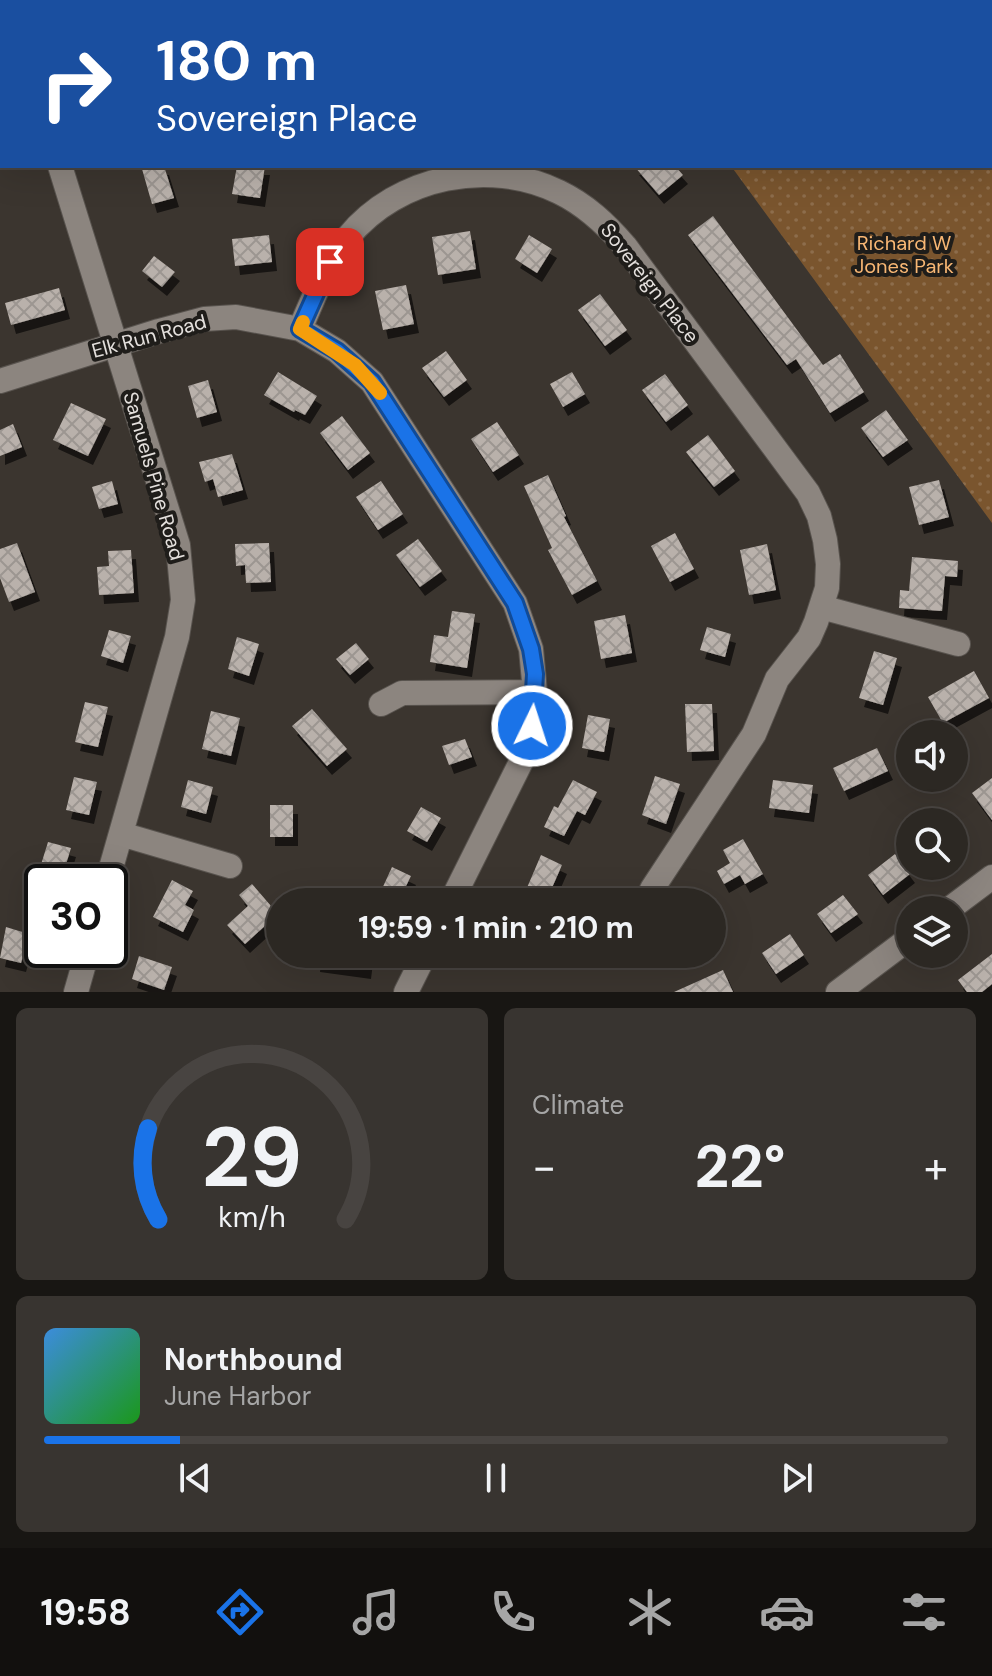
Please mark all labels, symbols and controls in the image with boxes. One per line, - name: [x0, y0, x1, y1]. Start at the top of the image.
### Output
- text: 180 m: [156, 24, 317, 97]
- icon: right: [24, 32, 128, 136]
- text: Sovereign Place: [156, 95, 417, 142]
- street label: Sovereign Place: [595, 218, 705, 348]
- pin: [296, 228, 364, 296]
- park label: Richard W Jones Park: [854, 230, 954, 279]
- icon: arrive: [308, 240, 352, 284]
- street label: Elk Run Road: [89, 308, 209, 364]
- street label: Samuels Pine Road: [118, 389, 190, 563]
- position arrow: [490, 684, 574, 768]
- map controls: [896, 720, 968, 968]
- button: sound: [896, 720, 968, 792]
- button: search: [896, 808, 968, 880]
- speed limit sign: 30: [24, 864, 128, 968]
- button: layers: [896, 896, 968, 968]
- text: 19:59 · 1 min · 210 m: [358, 908, 634, 947]
- text: Climate: [532, 1088, 624, 1122]
- text: 29: [202, 1103, 302, 1212]
- text: 22°: [694, 1127, 786, 1206]
- text: −: [532, 1138, 556, 1196]
- text: +: [924, 1138, 948, 1196]
- text: km/h: [218, 1199, 286, 1236]
- text: Northbound: [164, 1340, 343, 1379]
- text: June Harbor: [164, 1379, 311, 1413]
- icon: previous: [173, 1456, 217, 1500]
- icon: pause: [474, 1456, 518, 1500]
- icon: next: [775, 1456, 819, 1500]
- icon: directions: [212, 1584, 268, 1640]
- icon: music: [348, 1584, 404, 1640]
- icon: phone: [485, 1584, 541, 1640]
- icon: climate: [622, 1584, 678, 1640]
- icon: car: [759, 1584, 815, 1640]
- icon: filters: [896, 1584, 952, 1640]
- text: 19:58: [40, 1589, 131, 1636]

